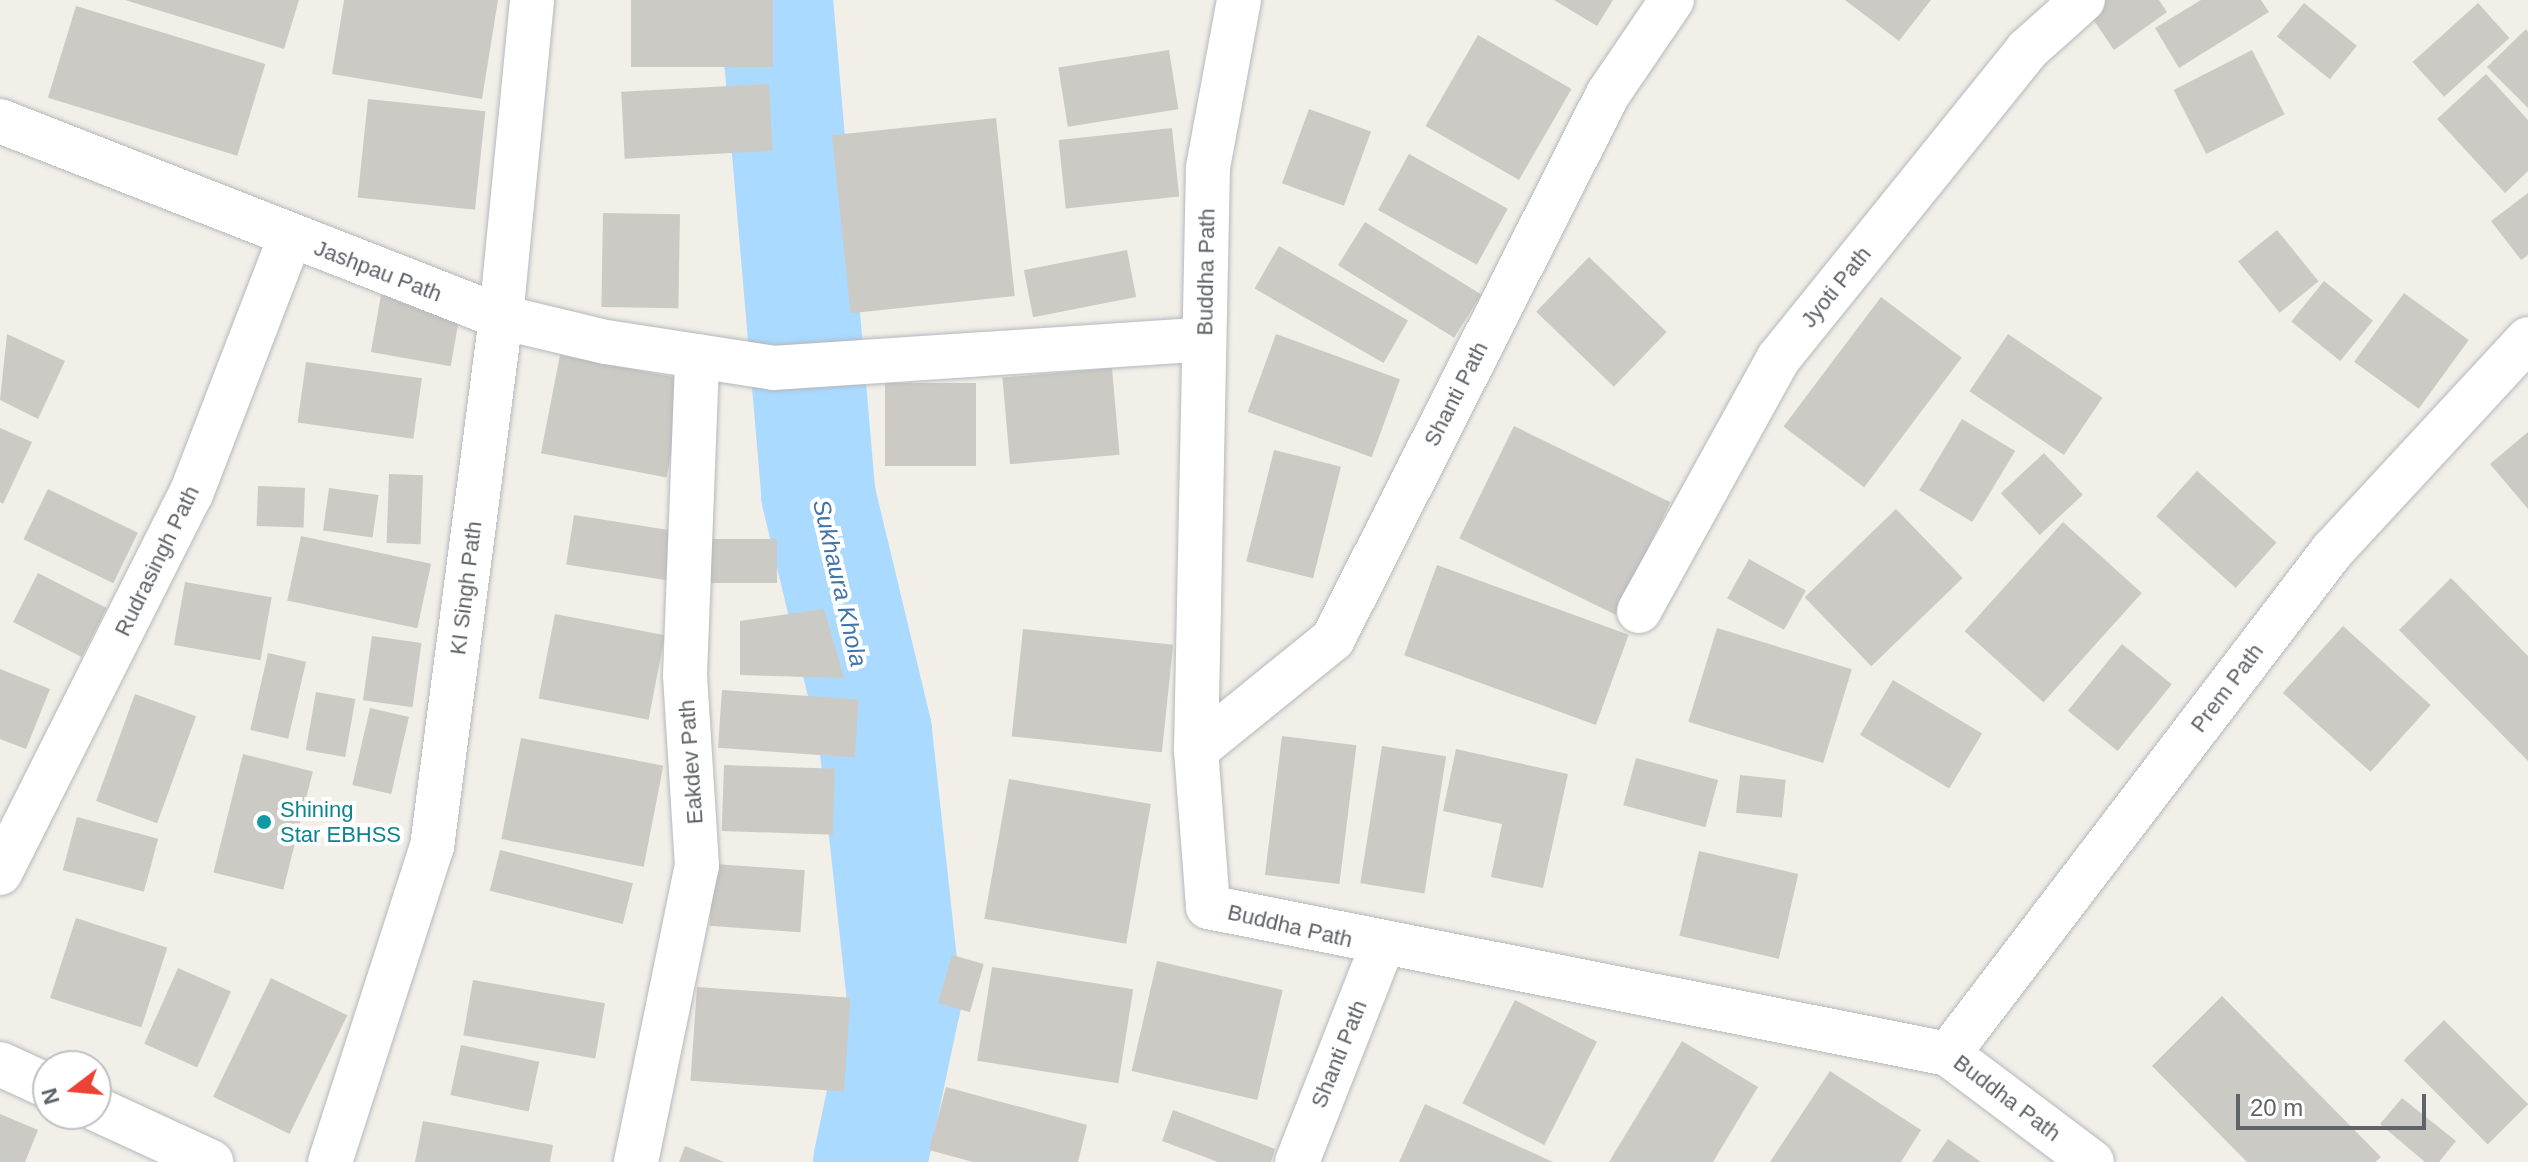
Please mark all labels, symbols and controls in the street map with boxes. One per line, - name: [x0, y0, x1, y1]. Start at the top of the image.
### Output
- street label: Buddha Path: [1192, 208, 1220, 336]
- street label: Jashpau Path: [310, 235, 446, 307]
- street label: Jyoti Path: [1795, 241, 1877, 333]
- street label: Shanti Path: [1418, 337, 1494, 451]
- street label: Rudrasingh Path: [109, 482, 205, 640]
- water label: Sukhaura Khola: [807, 497, 873, 669]
- street label: KI Singh Path: [445, 520, 487, 656]
- street label: Prem Path: [2185, 639, 2269, 737]
- street label: Eakdev Path: [673, 699, 709, 825]
- place label: Shining Star EBHSS: [280, 796, 401, 848]
- marker: Shining Star EBHSS: [255, 813, 273, 831]
- street label: Buddha Path: [1225, 899, 1355, 953]
- street label: Shanti Path: [1305, 996, 1373, 1112]
- street label: Buddha Path: [1948, 1049, 2066, 1147]
- north arrow: [32, 1050, 112, 1130]
- scale bar: [2240, 1078, 2430, 1128]
- text: N: [36, 1085, 65, 1107]
- text: 20 m: [2250, 1094, 2303, 1121]

